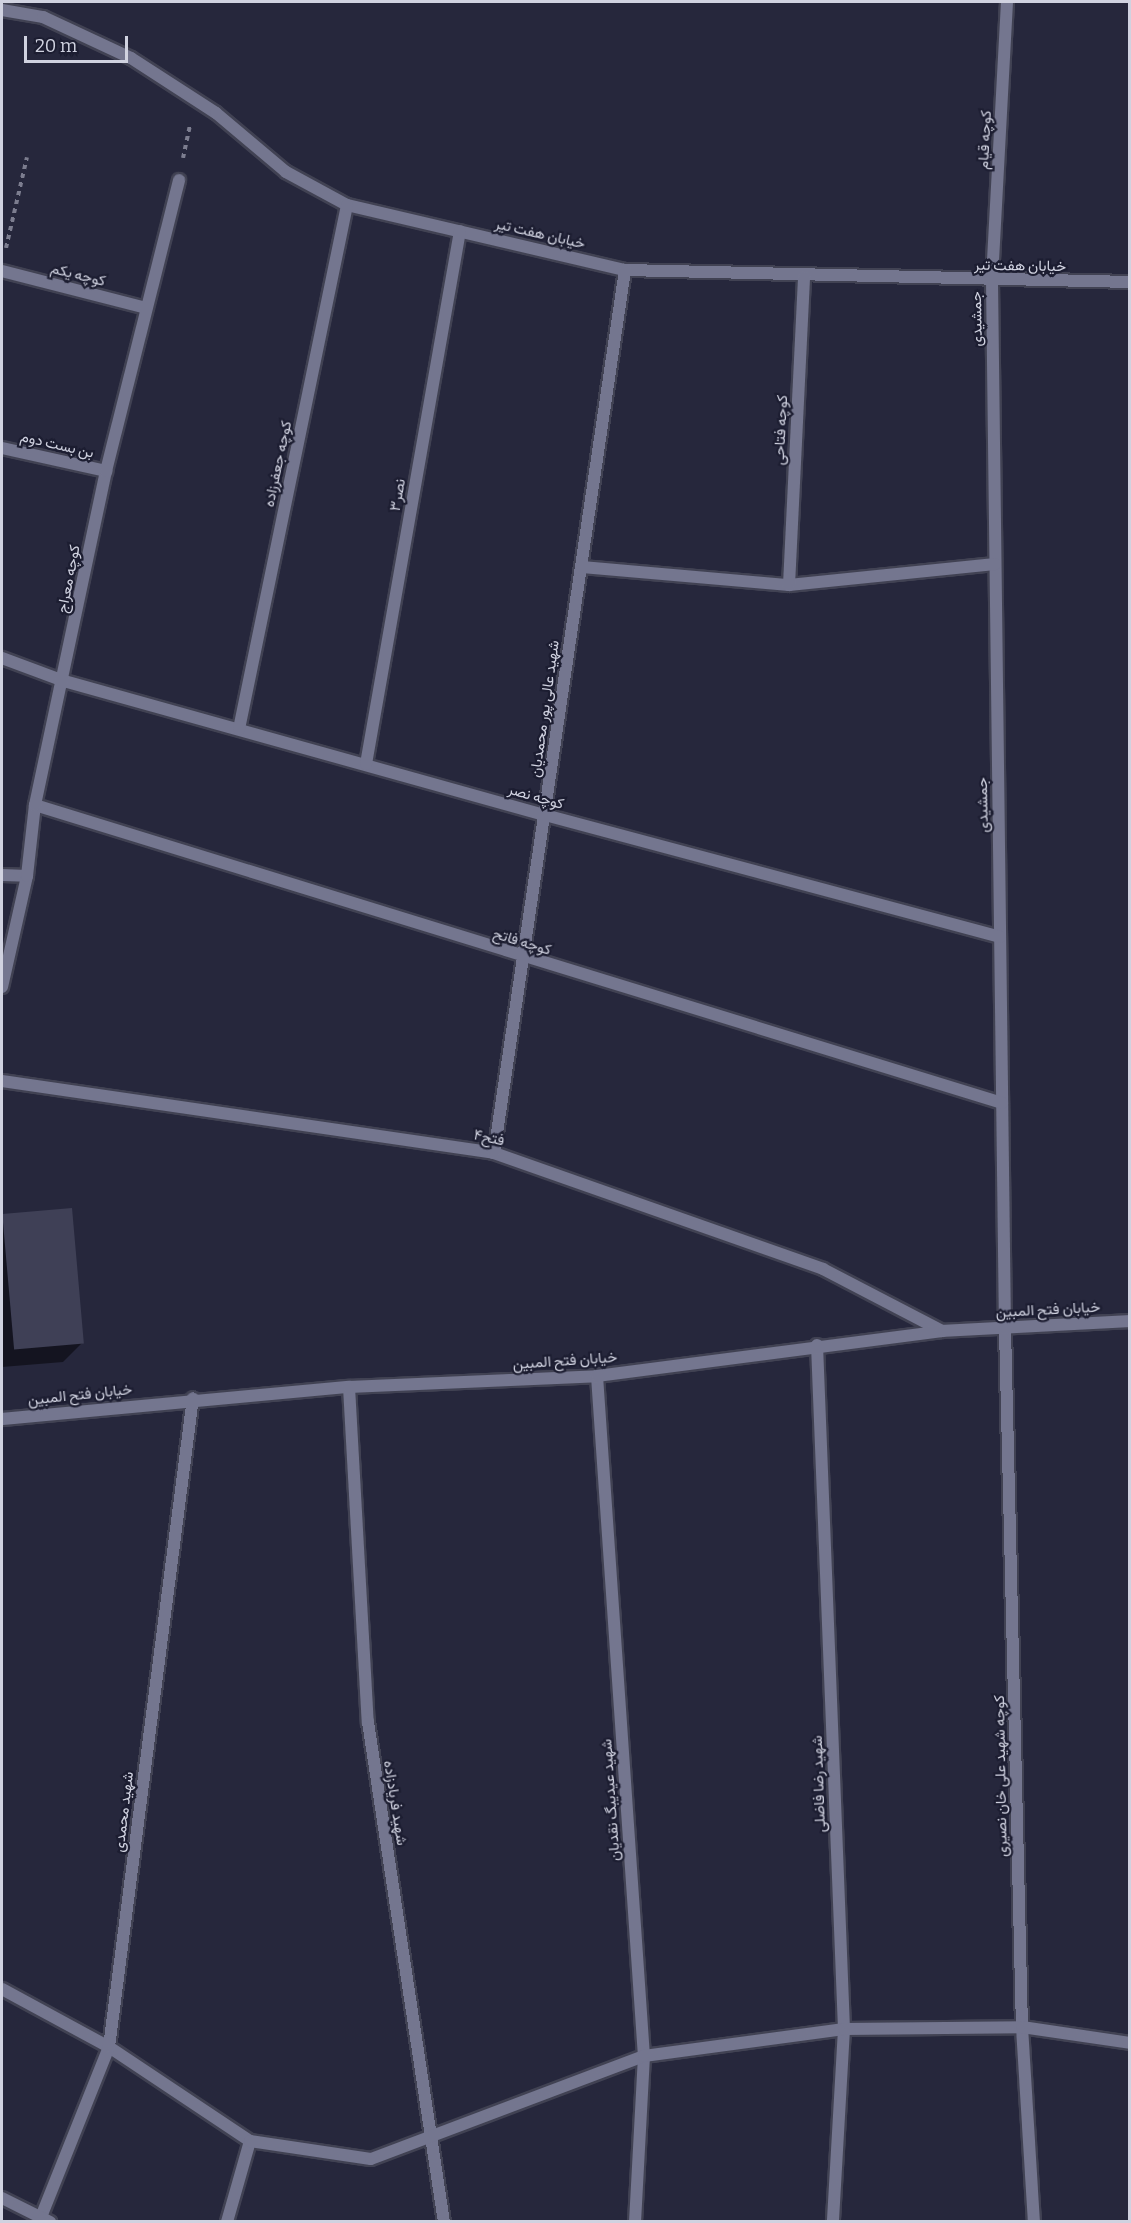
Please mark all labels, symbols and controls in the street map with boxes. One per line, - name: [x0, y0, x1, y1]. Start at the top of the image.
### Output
- scale bar: [27, 24, 130, 62]
- text: 20 m: [35, 35, 77, 57]
- street label: کوچه قیام: [974, 110, 996, 170]
- street label: خیابان هفت تیر: [493, 215, 587, 253]
- street label: خیابان هفت تیر: [974, 256, 1066, 276]
- street label: کوچه یکم: [49, 259, 107, 291]
- street label: جمشیدی: [968, 291, 986, 347]
- street label: کوچه فتاحی: [770, 394, 792, 466]
- street label: کوچه جعفرزاده: [260, 419, 296, 509]
- street label: بن بست دوم: [18, 428, 96, 462]
- street label: نصر۳: [386, 477, 410, 513]
- street label: کوچه معراج: [54, 543, 84, 615]
- street label: شهید عالی پور محمدیان: [526, 639, 564, 779]
- street label: جمشیدی: [974, 777, 992, 833]
- street label: کوچه نصر: [506, 780, 566, 814]
- street label: کوچه فاتح: [491, 925, 553, 959]
- street label: فتح۴: [472, 1126, 506, 1150]
- street label: خیابان فتح المبین: [995, 1298, 1101, 1322]
- street label: خیابان فتح المبین: [512, 1348, 618, 1374]
- street label: خیابان فتح المبین: [27, 1381, 133, 1409]
- street label: کوچه شهید علی خان نصیری: [991, 1695, 1011, 1857]
- street label: شهید رضا فاضلی: [808, 1735, 830, 1833]
- street label: شهید عیدیبگ نقدیان: [598, 1738, 624, 1862]
- street label: شهید فریادزاده: [379, 1759, 411, 1847]
- street label: شهید محمدی: [110, 1771, 138, 1853]

